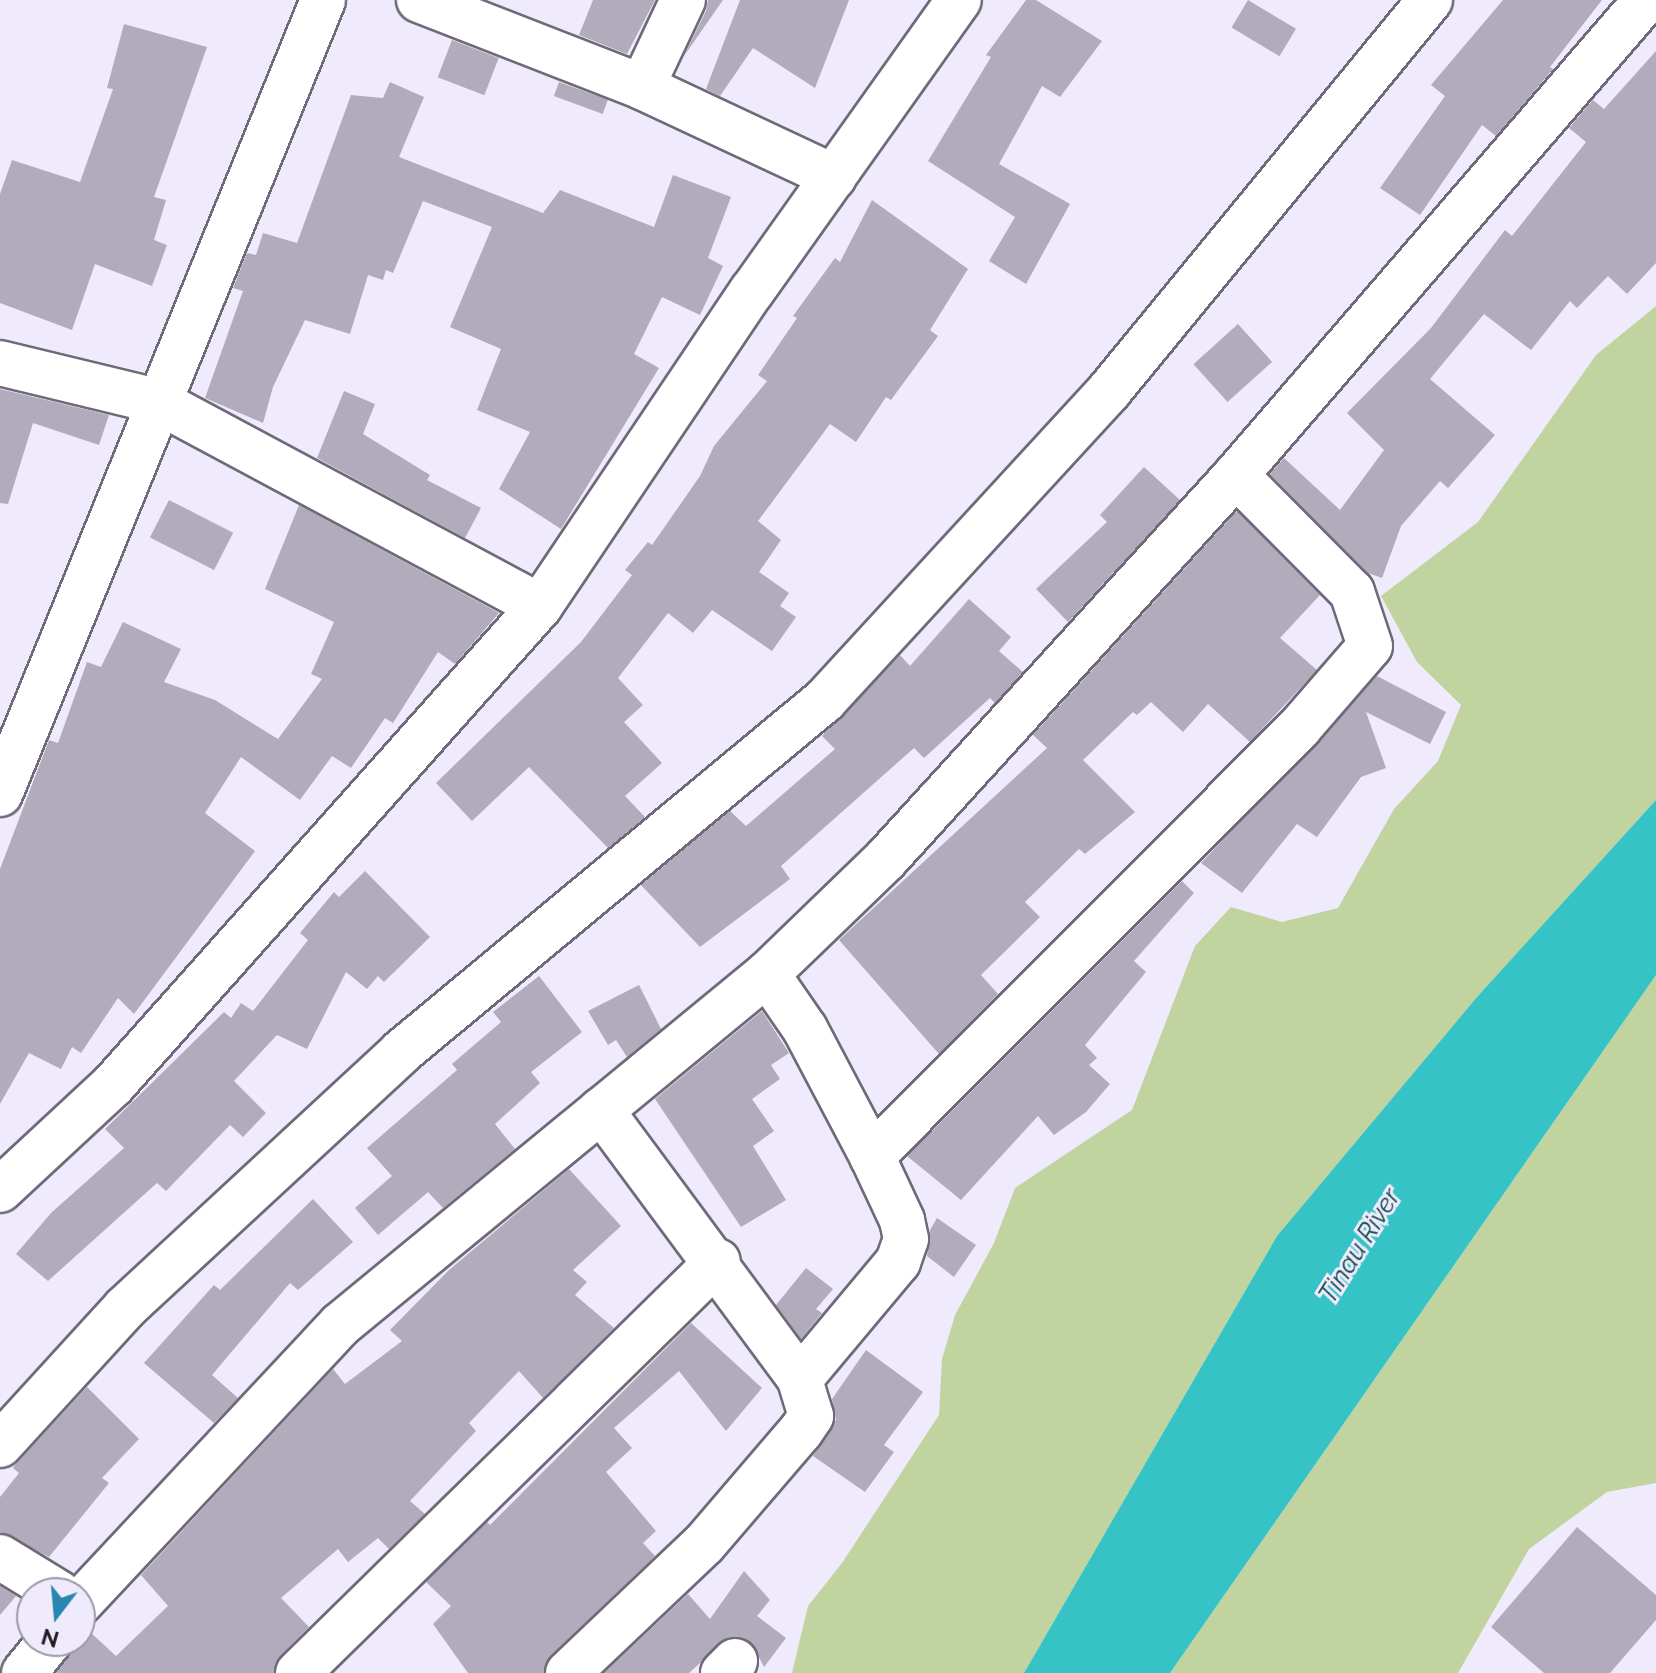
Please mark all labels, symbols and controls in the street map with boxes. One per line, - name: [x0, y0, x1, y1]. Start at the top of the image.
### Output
- water label: Tinau River: [1313, 1183, 1407, 1309]
- north arrow: [16, 1577, 96, 1657]
- text: N: [38, 1623, 62, 1653]

